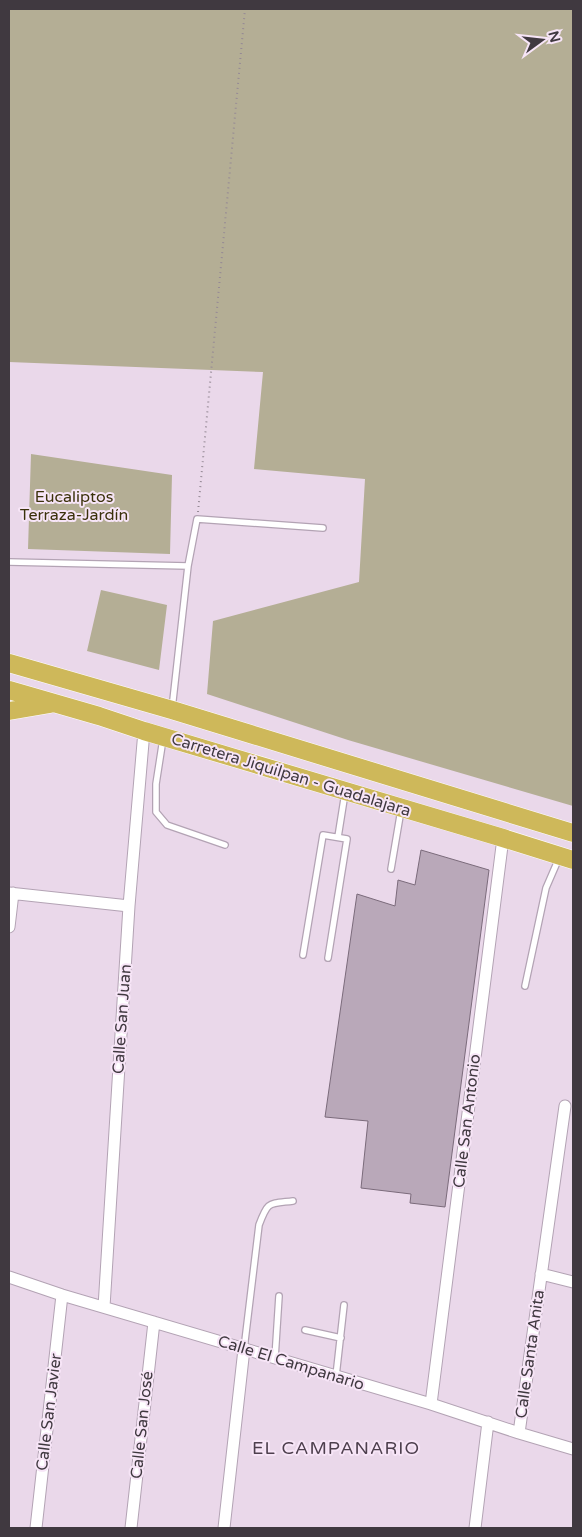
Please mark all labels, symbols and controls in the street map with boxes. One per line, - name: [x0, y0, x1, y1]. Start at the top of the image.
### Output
- north arrow: [517, 15, 567, 65]
- text: N: [544, 29, 564, 44]
- park label: Eucaliptos Terraza-Jardín: [20, 487, 128, 525]
- street label: Carretera Jiquilpan - Guadalajara: [169, 729, 413, 821]
- street label: Calle San Juan: [108, 963, 136, 1075]
- street label: Calle San Antonio: [449, 1053, 485, 1189]
- street label: Calle Santa Anita: [511, 1288, 549, 1420]
- street label: Calle El Campanario: [215, 1331, 367, 1395]
- street label: Calle San Javier: [32, 1351, 66, 1472]
- street label: Calle San José: [126, 1370, 158, 1480]
- district label: EL CAMPANARIO: [252, 1437, 420, 1459]

